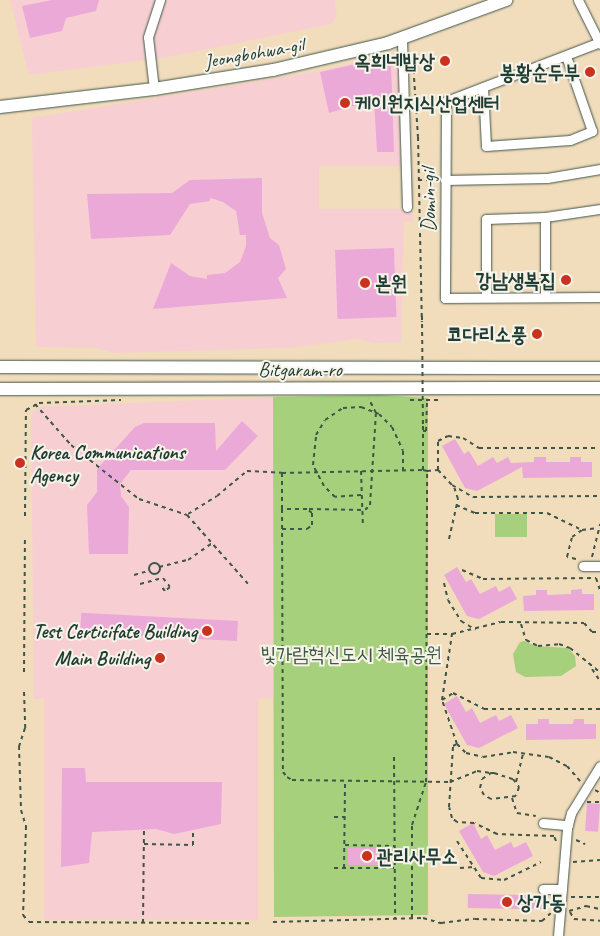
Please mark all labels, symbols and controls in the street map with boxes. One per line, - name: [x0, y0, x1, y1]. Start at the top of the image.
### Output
- street label: Jeongbohwa-gil: [202, 32, 306, 74]
- place label: 옥희네밥상: [355, 49, 435, 73]
- marker: 옥희네밥상: [439, 55, 451, 67]
- place label: 봉황순두부: [500, 60, 580, 84]
- marker: 봉황순두부: [584, 66, 596, 78]
- place label: 케이원지식산업센터: [355, 91, 500, 115]
- marker: 케이원지식산업센터: [339, 97, 351, 109]
- street label: Domin-gil: [416, 168, 440, 232]
- place label: 강남생복집: [476, 268, 556, 292]
- place label: 본원: [375, 271, 407, 295]
- marker: 강남생복집: [560, 274, 572, 286]
- marker: 본원: [359, 277, 371, 289]
- place label: 코다리소풍: [447, 322, 527, 346]
- marker: 코다리소풍: [531, 328, 543, 340]
- street label: Bitgaram-ro: [258, 357, 342, 381]
- place label: Korea Communications Agency: [30, 440, 185, 487]
- marker: Korea Communications Agency: [14, 457, 26, 469]
- place label: Test Certicifate Building: [32, 619, 197, 643]
- marker: Test Certicifate Building: [201, 625, 213, 637]
- park label: 빛가람혁신도시 체육공원: [260, 642, 442, 666]
- place label: Main Building: [55, 646, 150, 670]
- marker: Main Building: [154, 652, 166, 664]
- place label: 관리사무소: [377, 844, 457, 868]
- marker: 관리사무소: [361, 850, 373, 862]
- place label: 상가동: [517, 890, 565, 914]
- marker: 상가동: [501, 896, 513, 908]

